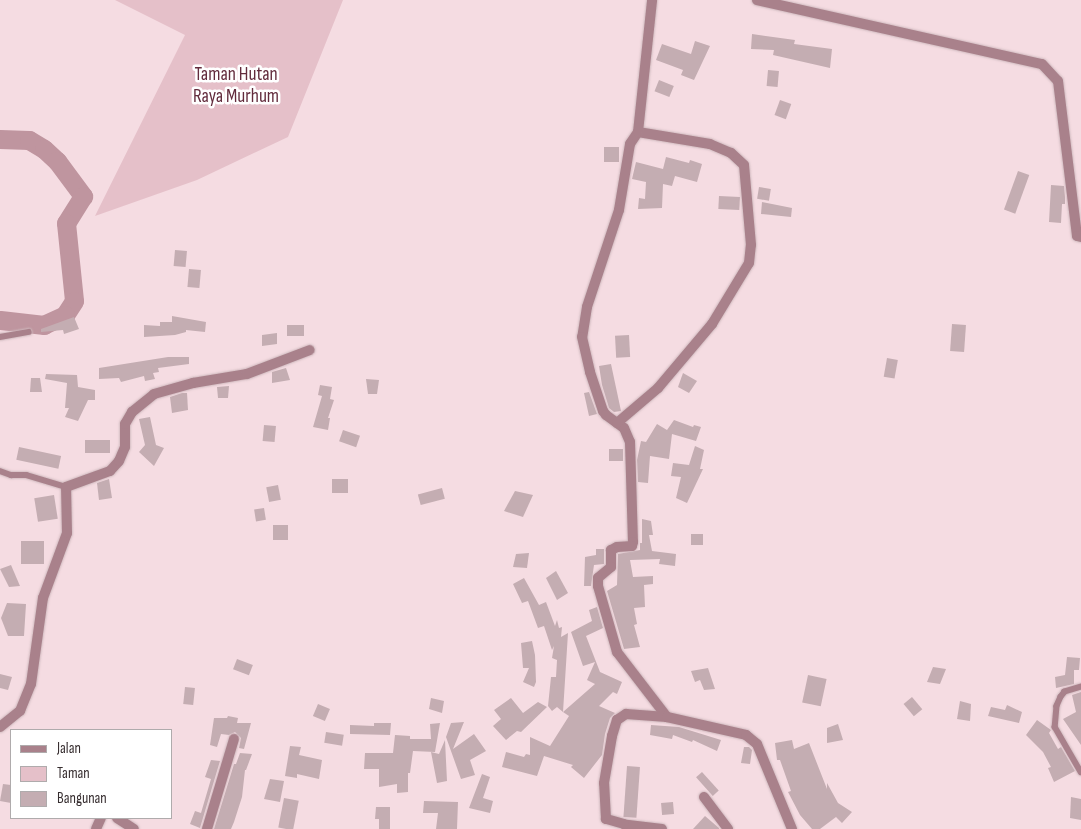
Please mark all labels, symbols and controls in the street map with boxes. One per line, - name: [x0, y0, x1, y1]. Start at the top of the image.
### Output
- park label: Taman Hutan Raya Murhum: [193, 64, 279, 108]
- legend: [10, 729, 172, 819]
- text: Jalan: [57, 739, 81, 758]
- text: Taman: [57, 764, 90, 783]
- text: Bangunan: [57, 789, 107, 808]

